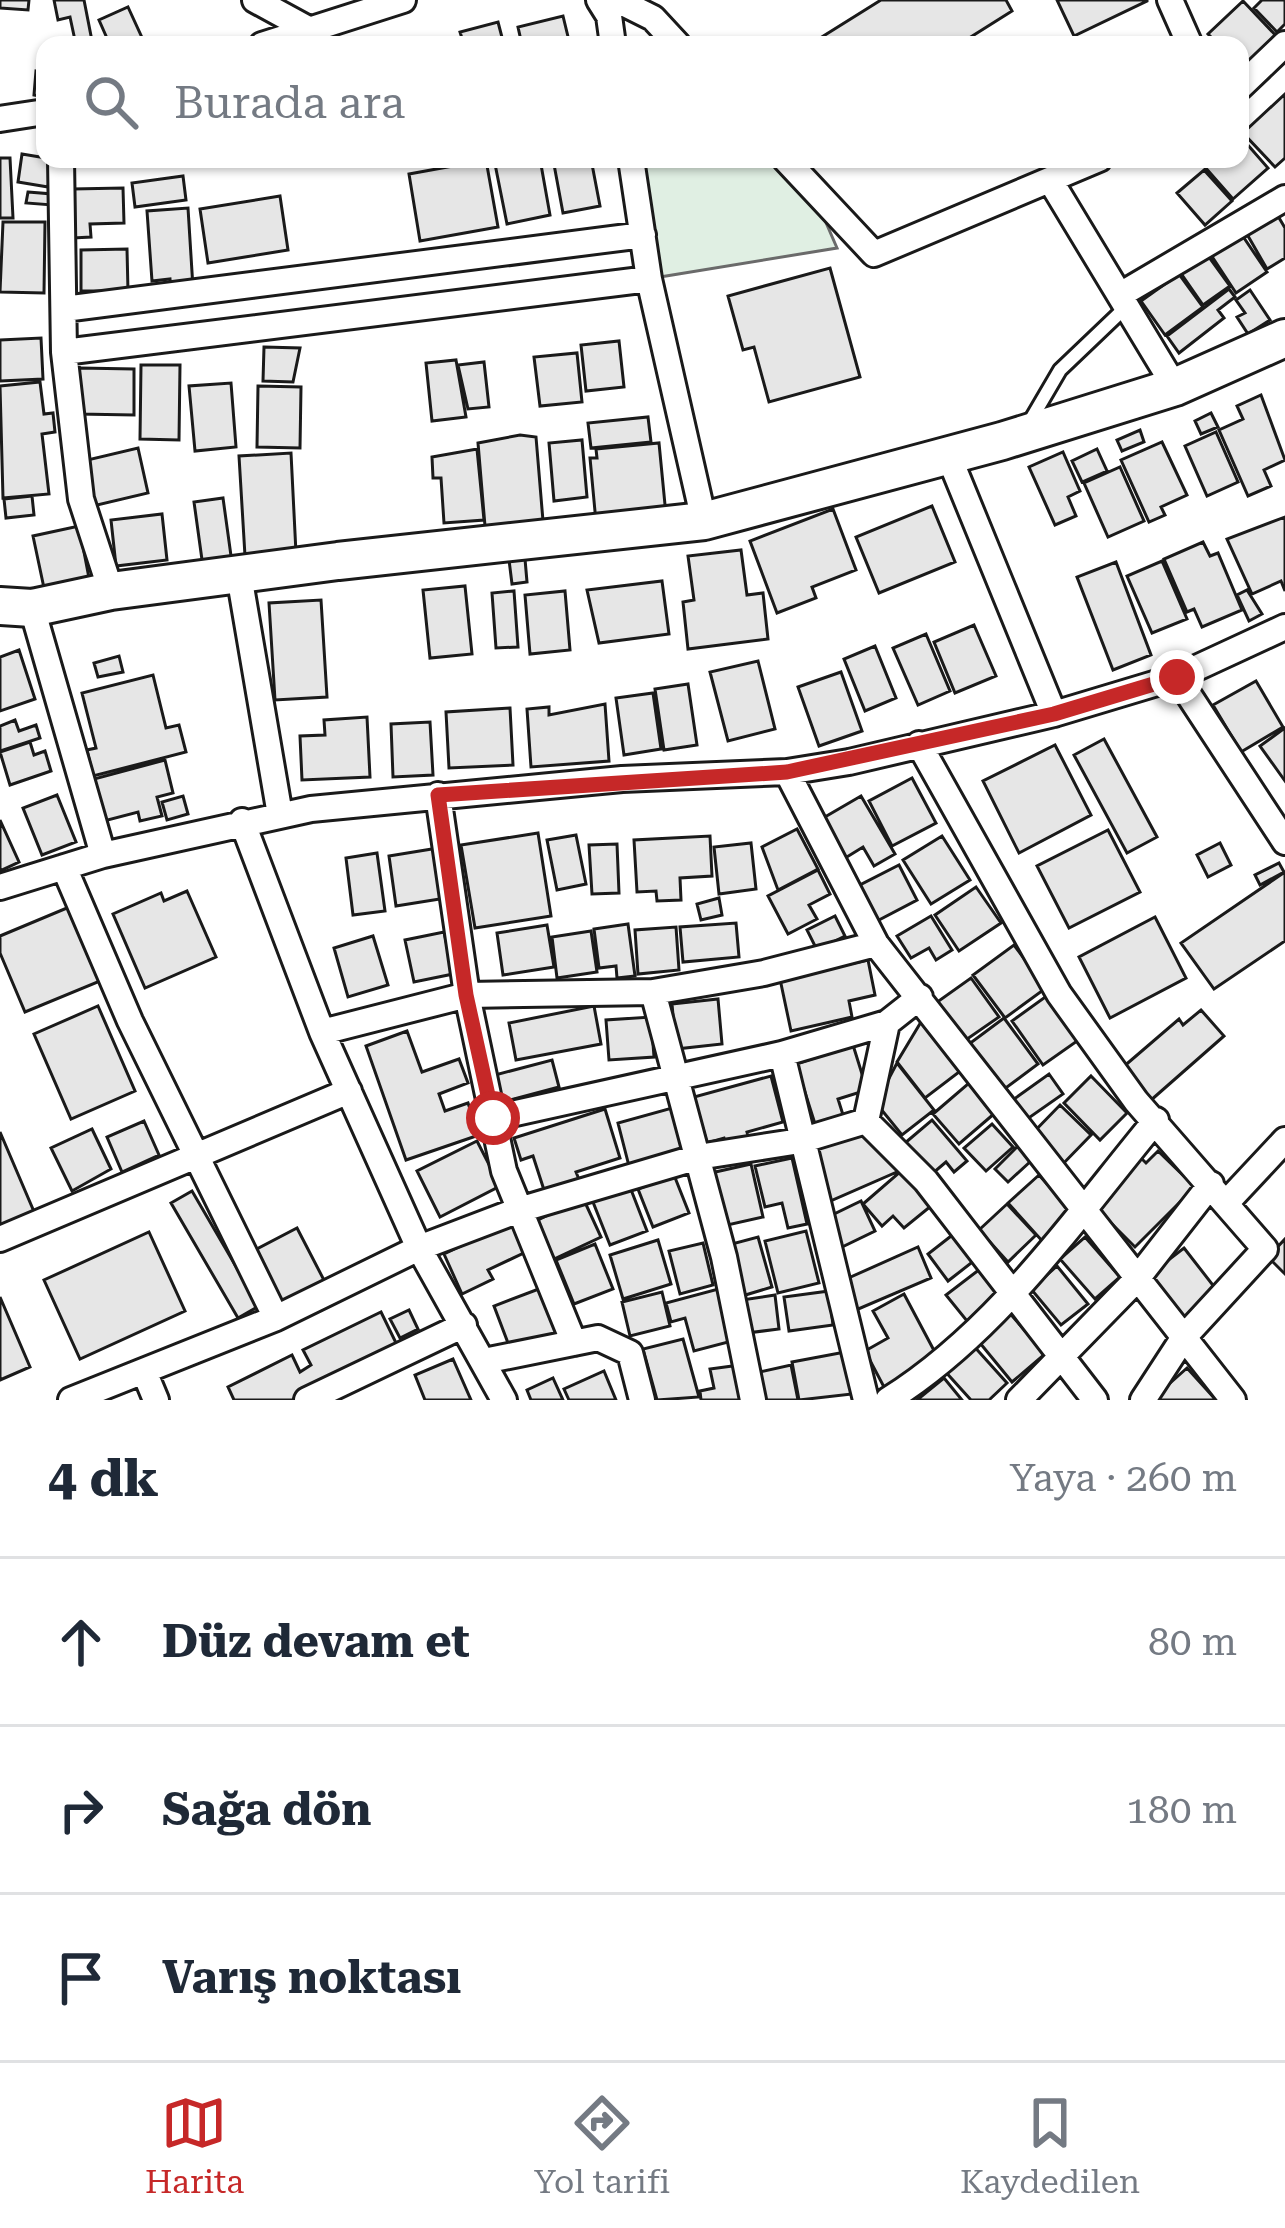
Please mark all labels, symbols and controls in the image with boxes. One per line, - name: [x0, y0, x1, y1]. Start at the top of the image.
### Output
- search box: [36, 36, 1249, 168]
- icon: search: [78, 69, 144, 135]
- text: Burada ara: [174, 76, 405, 129]
- route end: [1150, 650, 1204, 704]
- route start: [466, 1091, 520, 1145]
- text: 4 dk: [48, 1449, 159, 1508]
- text: Yaya · 260 m: [1009, 1455, 1237, 1501]
- icon: ahead: [48, 1609, 114, 1675]
- text: Düz devam et: [162, 1615, 470, 1668]
- text: 80 m: [1148, 1619, 1237, 1665]
- icon: right: [48, 1777, 114, 1843]
- text: Sağa dön: [162, 1783, 372, 1836]
- text: 180 m: [1126, 1787, 1237, 1833]
- icon: arrive: [48, 1945, 114, 2011]
- text: Varış noktası: [162, 1951, 461, 2004]
- tab: Harita: [145, 2090, 244, 2201]
- tab: Yol tarifi: [534, 2090, 670, 2201]
- tab: Kaydedilen: [960, 2090, 1140, 2201]

